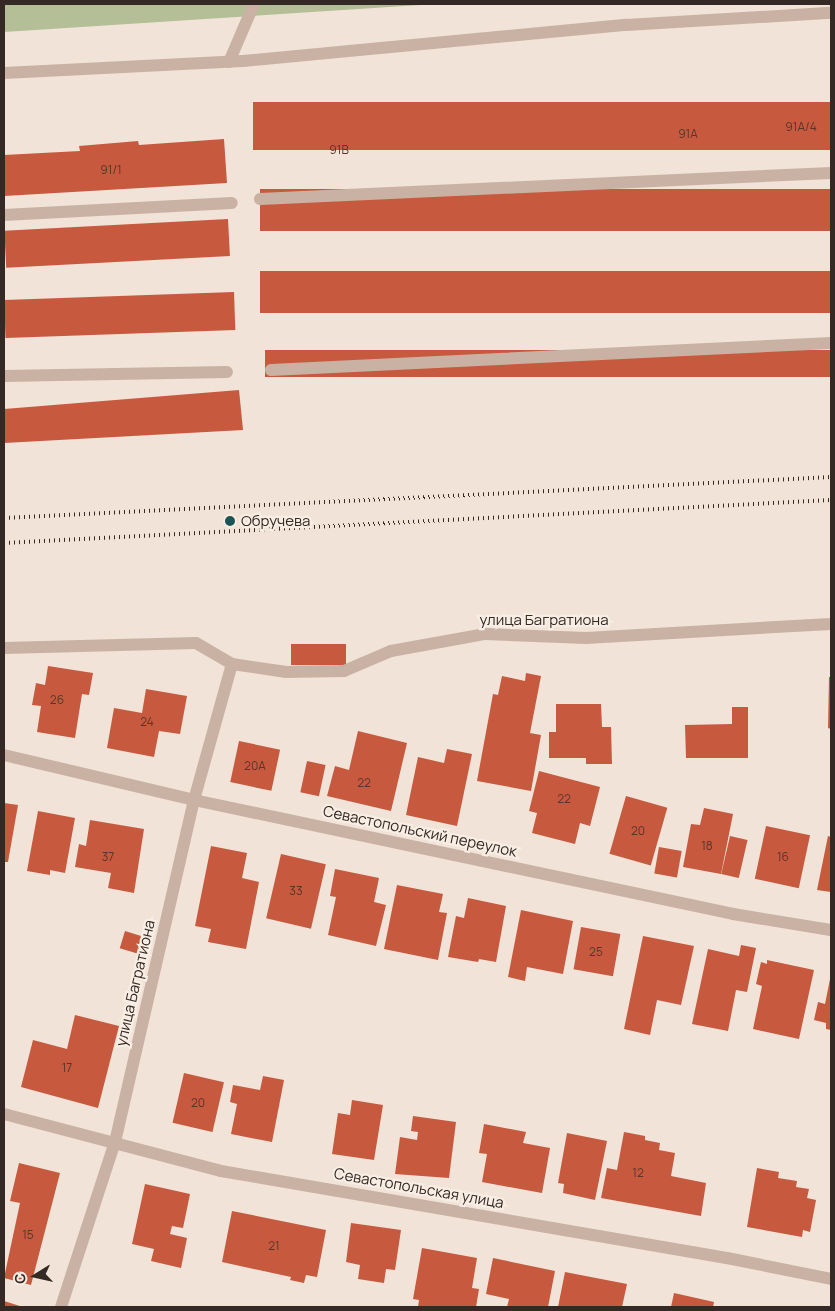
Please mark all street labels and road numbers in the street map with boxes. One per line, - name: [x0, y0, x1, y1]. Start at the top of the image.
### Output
- street label: улица Багратиона: [479, 611, 609, 629]
- street label: Севастопольский переулок: [322, 802, 518, 860]
- street label: улица Багратиона: [112, 918, 158, 1048]
- street label: Севастопольская улица: [333, 1164, 505, 1212]

